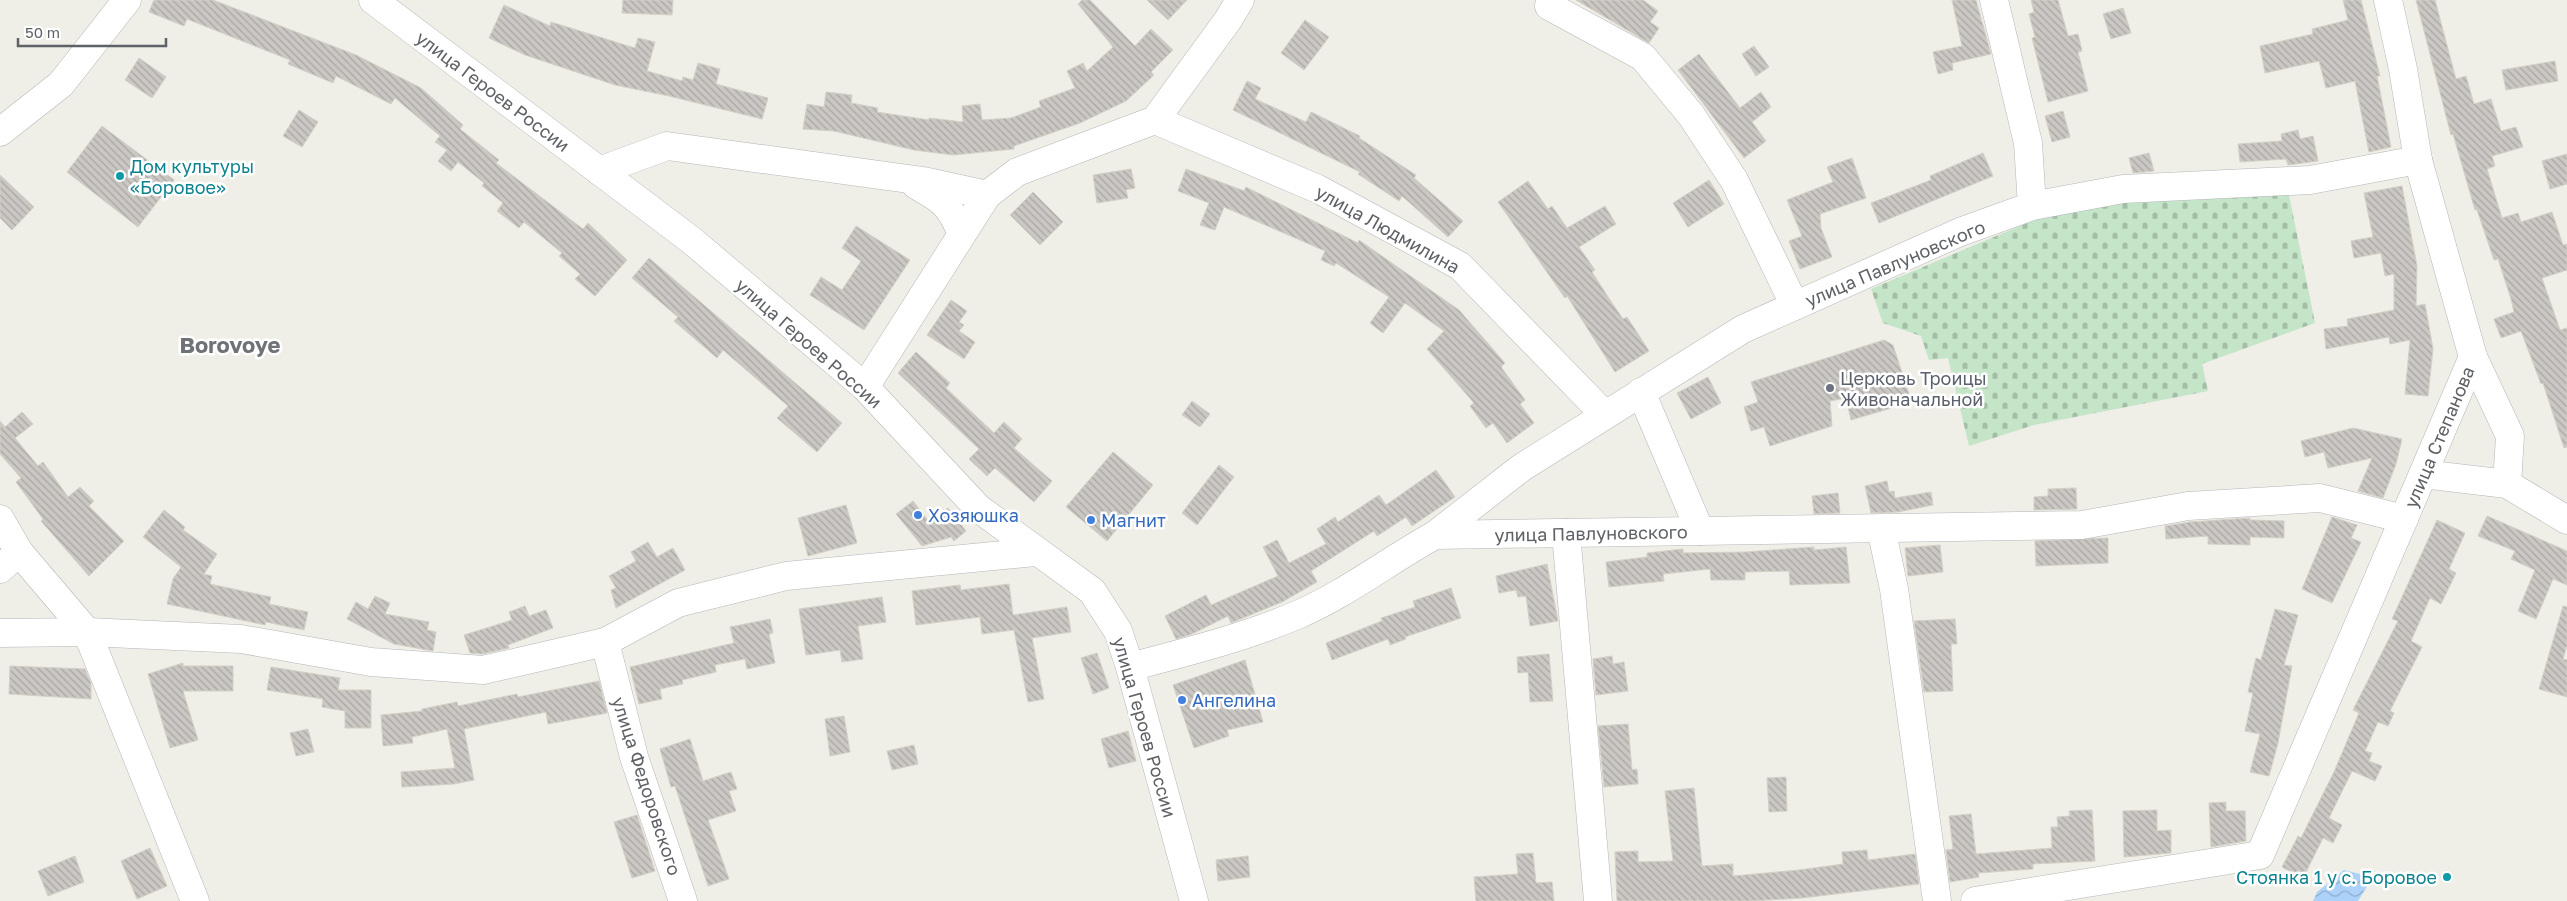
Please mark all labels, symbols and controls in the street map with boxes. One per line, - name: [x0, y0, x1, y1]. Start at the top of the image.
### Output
- scale bar: [18, 15, 165, 47]
- text: 50 m: [25, 23, 60, 41]
- street label: улица Героев России: [412, 26, 574, 156]
- place label: Дом культуры «Боровое»: [130, 155, 254, 198]
- marker: Дом культуры «Боровое»: [114, 170, 126, 182]
- street label: улица Людмилина: [1312, 180, 1464, 278]
- street label: улица Павлуновского: [1802, 215, 1988, 311]
- street label: улица Героев России: [731, 273, 887, 413]
- district label: Borovoye: [180, 331, 281, 358]
- street label: улица Степанова: [2399, 363, 2479, 511]
- place label: Церковь Троицы Живоначальной: [1840, 367, 1987, 410]
- marker: Церковь Троицы Живоначальной: [1824, 382, 1836, 394]
- place label: Хозяюшка: [928, 504, 1019, 526]
- marker: Хозяюшка: [912, 509, 924, 521]
- place label: Магнит: [1101, 509, 1166, 531]
- marker: Магнит: [1085, 514, 1097, 526]
- street label: улица Павлуновского: [1494, 520, 1688, 546]
- street label: улица Героев России: [1109, 634, 1181, 820]
- place label: Ангелина: [1192, 689, 1276, 711]
- street label: улица Федоровского: [608, 694, 686, 878]
- marker: Ангелина: [1176, 694, 1188, 706]
- place label: Стоянка 1 у с. Боровое: [2236, 866, 2437, 888]
- marker: Стоянка 1 у с. Боровое: [2441, 871, 2453, 883]

